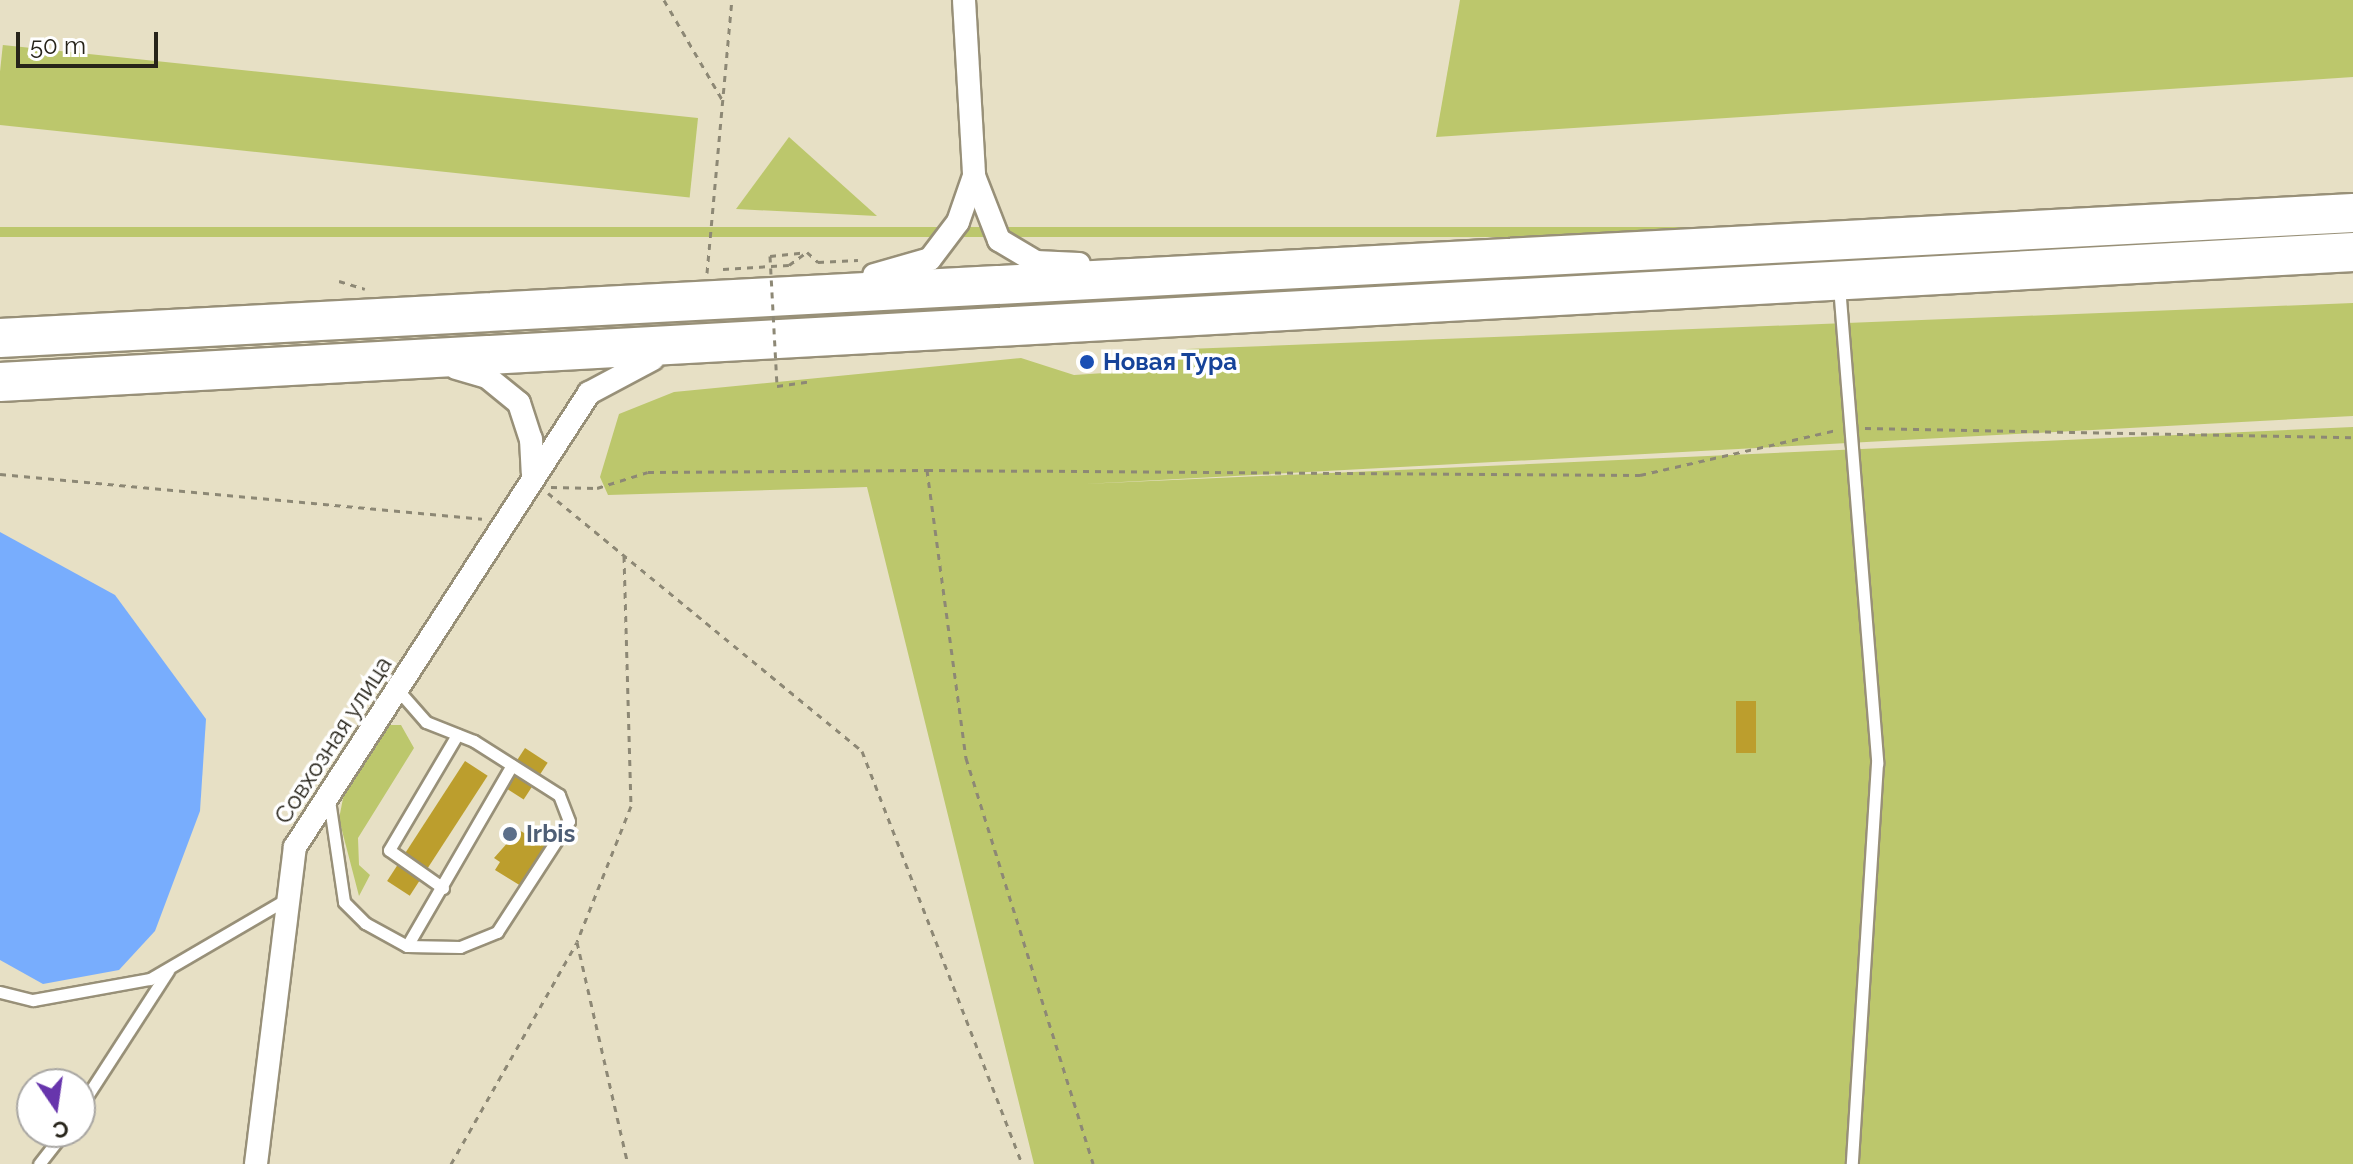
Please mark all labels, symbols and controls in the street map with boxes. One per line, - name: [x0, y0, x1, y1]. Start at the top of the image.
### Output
- scale bar: [20, 16, 162, 66]
- text: 50 m: [30, 31, 86, 60]
- place label: Новая Тура: [1103, 348, 1238, 376]
- marker: Новая Тура: [1078, 353, 1096, 371]
- street label: Совхозная улица: [268, 651, 398, 829]
- place label: Irbis: [526, 820, 575, 848]
- marker: Irbis: [501, 825, 519, 843]
- north arrow: [16, 1068, 96, 1148]
- text: С: [51, 1115, 71, 1144]

